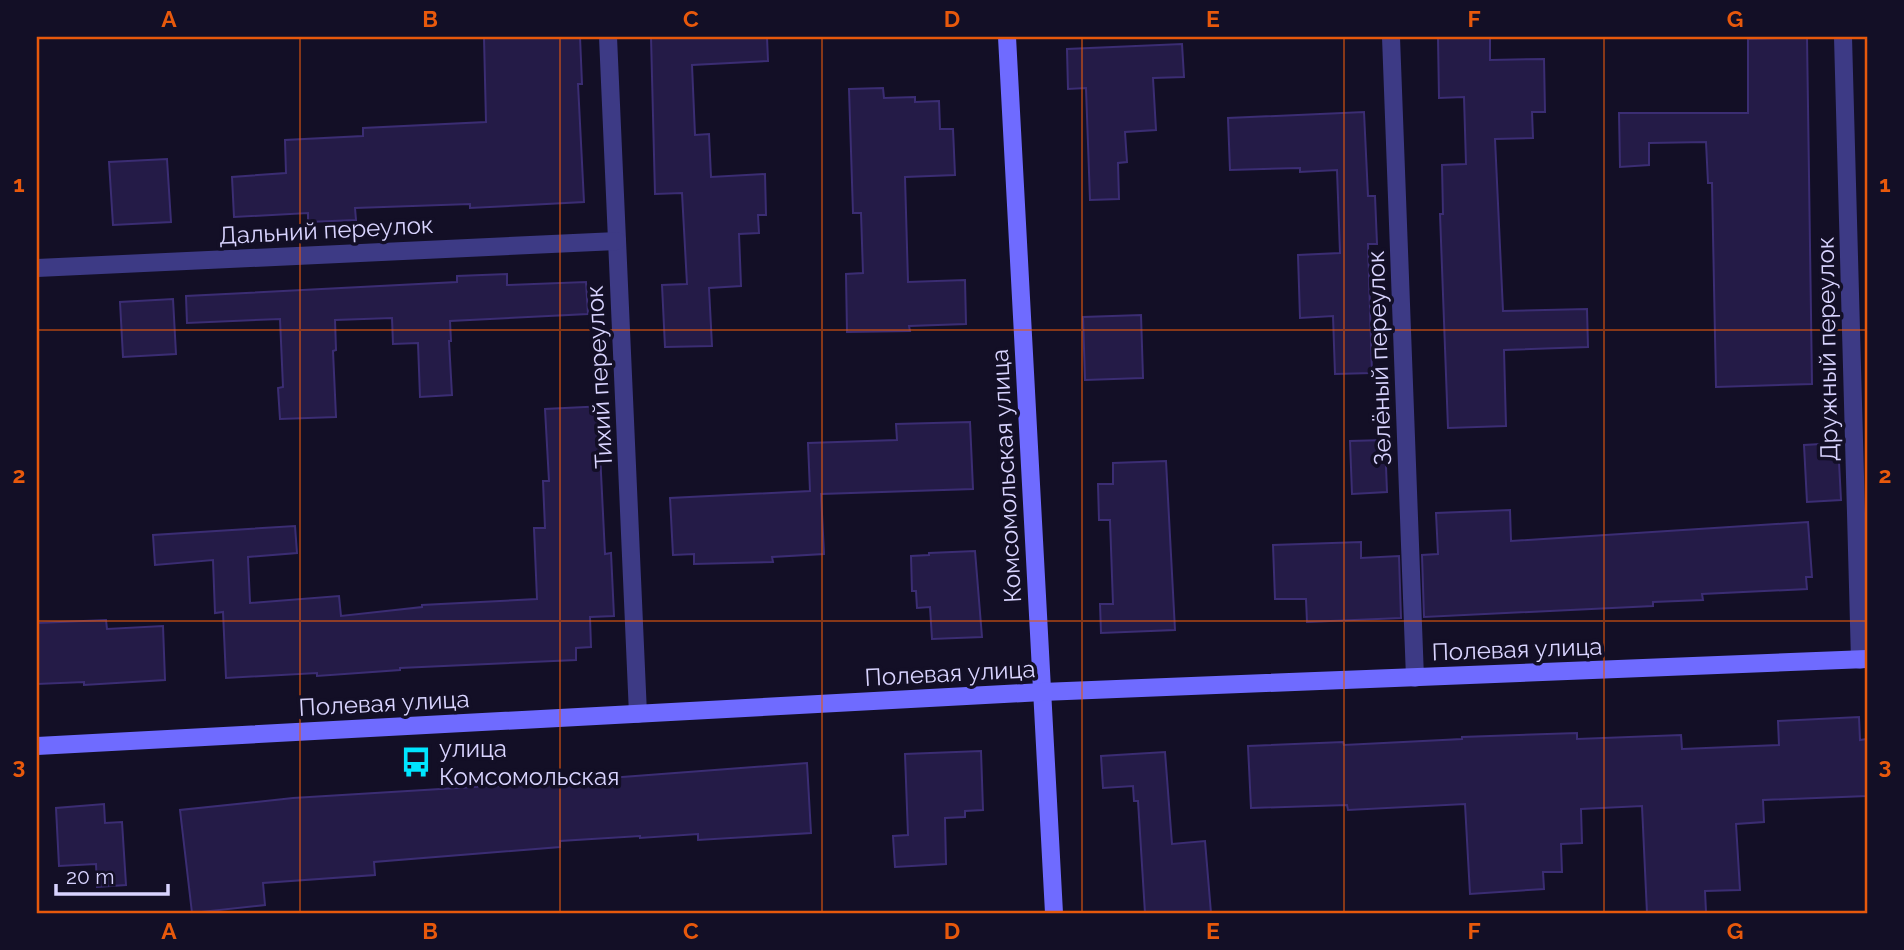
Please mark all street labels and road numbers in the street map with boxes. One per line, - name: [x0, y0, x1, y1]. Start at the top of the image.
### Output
- street label: Дальний переулок: [218, 210, 434, 250]
- street label: Дружный переулок: [1811, 236, 1843, 462]
- street label: Зелёный переулок: [1361, 250, 1397, 466]
- street label: Тихий переулок: [580, 285, 618, 469]
- street label: Комсомольская улица: [985, 348, 1027, 604]
- street label: Полевая улица: [1431, 632, 1603, 666]
- street label: Полевая улица: [864, 654, 1036, 692]
- street label: Полевая улица: [298, 684, 470, 722]

